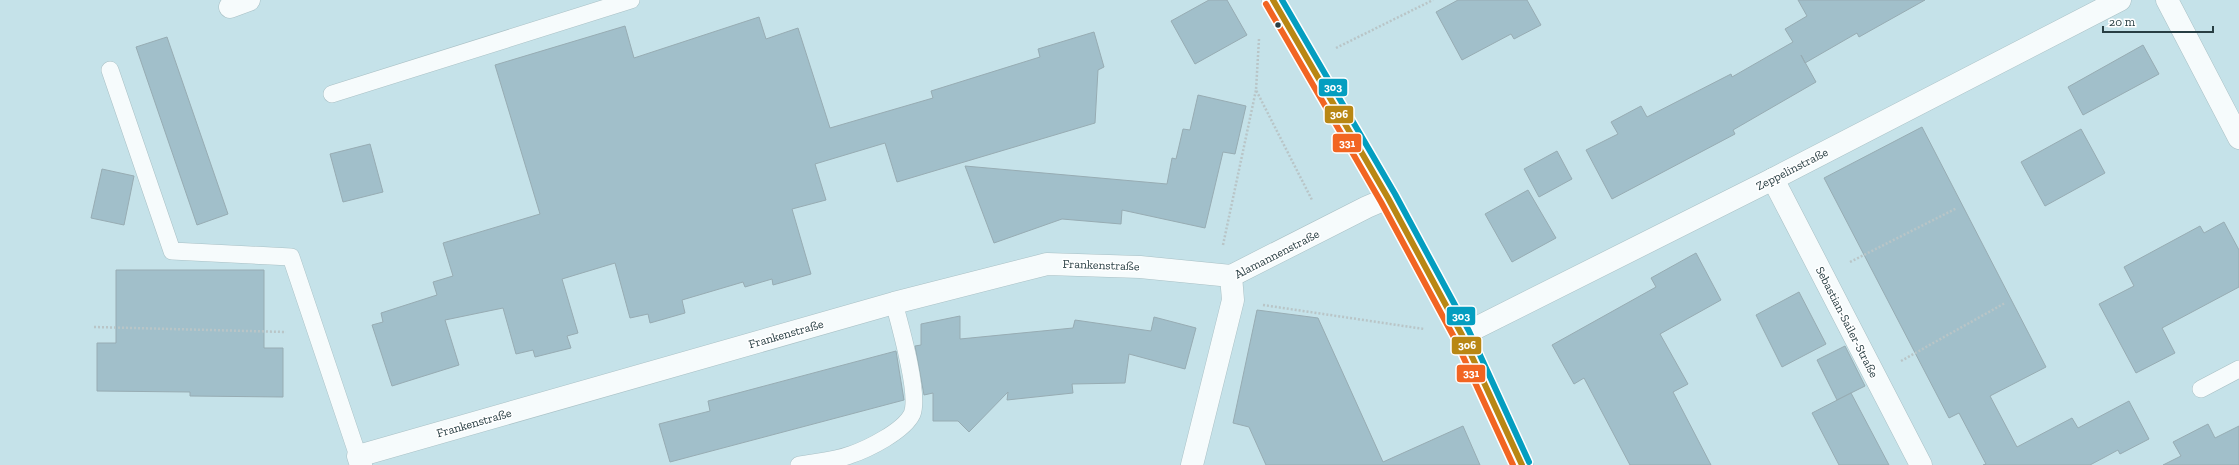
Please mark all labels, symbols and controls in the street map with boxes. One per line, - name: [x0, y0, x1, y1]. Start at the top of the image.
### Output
- scale bar: [2103, 8, 2213, 34]
- text: 20 m: [2109, 15, 2136, 29]
- unlabelled marker: [1273, 20, 1283, 30]
- line badge: 303: [1318, 78, 1348, 97]
- text: 303: [1324, 81, 1342, 94]
- line badge: 306: [1324, 105, 1354, 124]
- text: 306: [1330, 108, 1348, 121]
- line badge: 331: [1332, 133, 1362, 153]
- text: 331: [1339, 137, 1356, 150]
- street label: Zeppelinstraße: [1754, 145, 1831, 193]
- street label: Alamannenstraße: [1232, 226, 1322, 281]
- street label: Frankenstraße: [1062, 257, 1140, 273]
- street label: Sebastian-Sailer-Straße: [1813, 264, 1881, 380]
- line badge: 303: [1446, 306, 1476, 326]
- text: 303: [1452, 310, 1470, 323]
- street label: Frankenstraße: [747, 317, 825, 351]
- line badge: 306: [1451, 336, 1482, 355]
- text: 306: [1458, 339, 1476, 352]
- line badge: 331: [1456, 364, 1486, 383]
- text: 331: [1463, 367, 1480, 380]
- street label: Frankenstraße: [435, 406, 513, 440]

